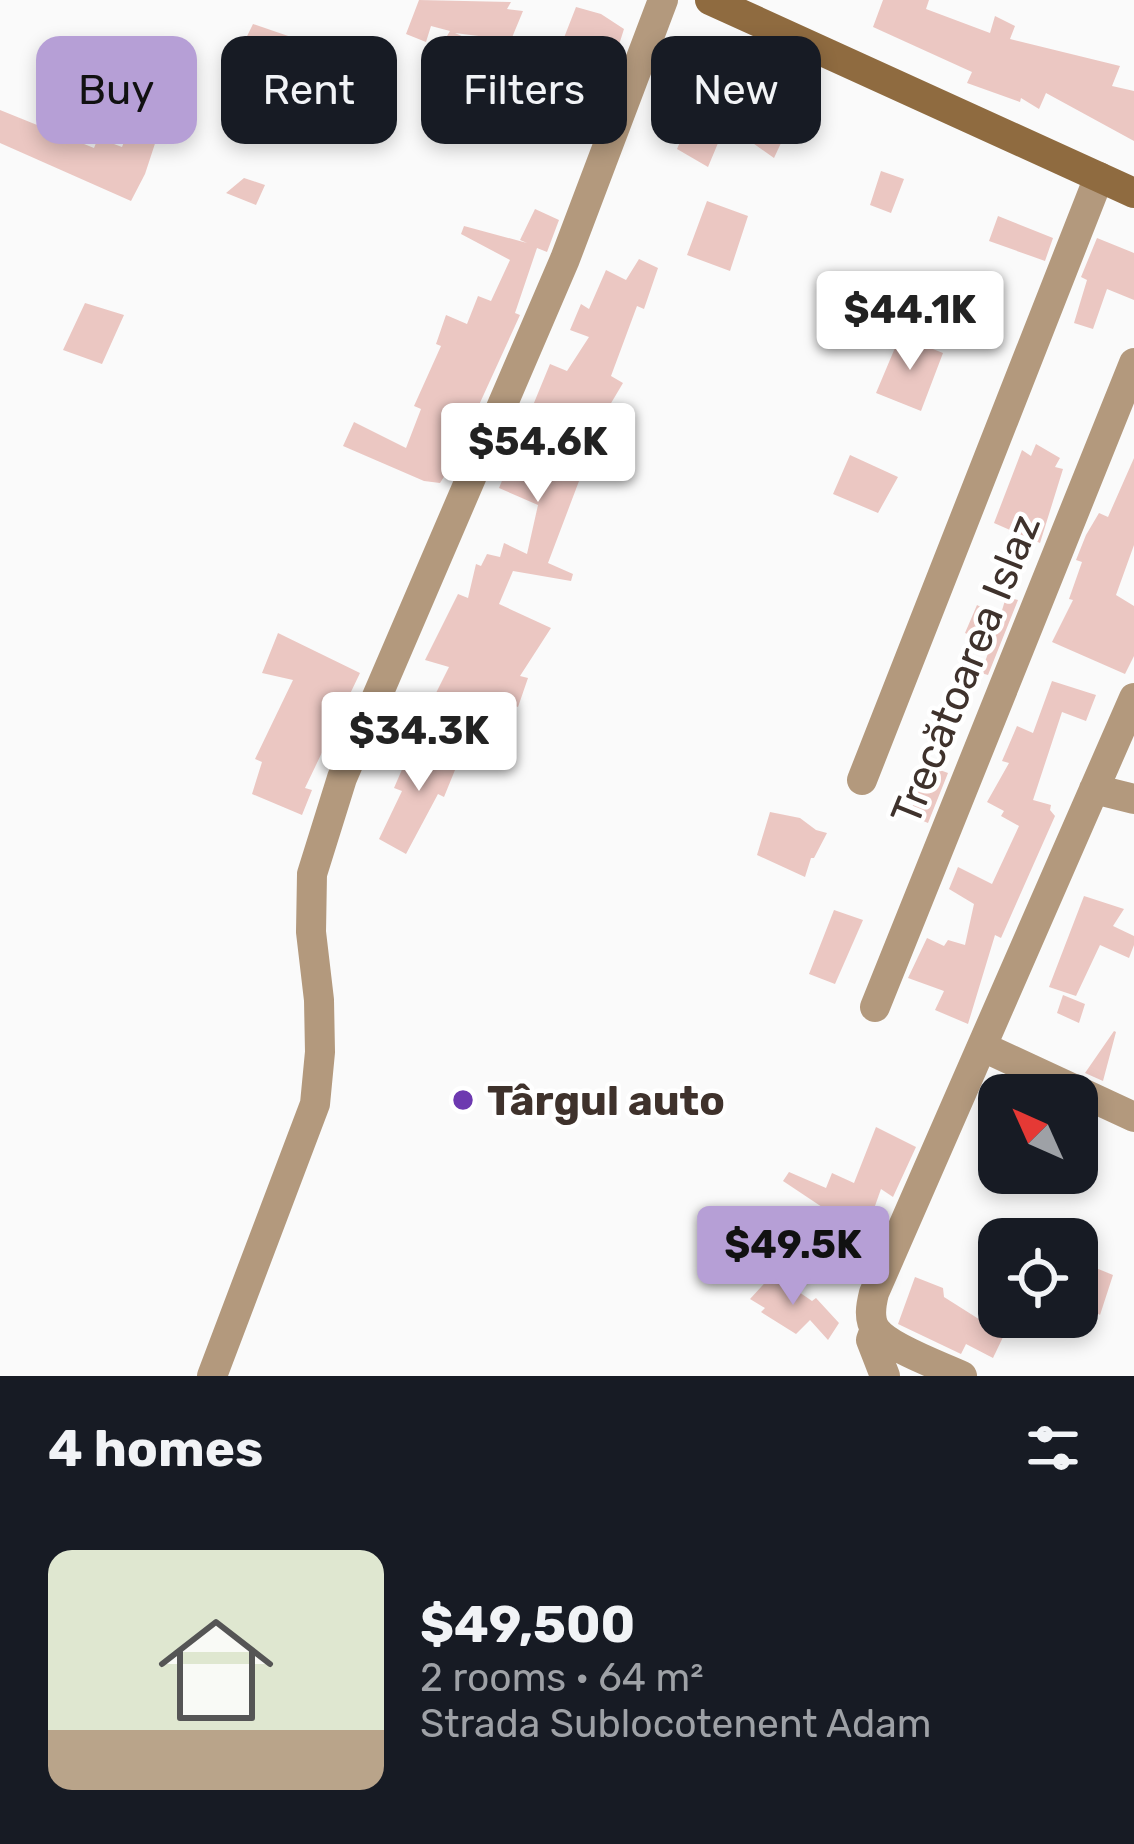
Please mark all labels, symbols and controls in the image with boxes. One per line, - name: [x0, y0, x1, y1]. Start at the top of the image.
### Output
- chip: Buy: [36, 36, 197, 144]
- chip: Rent: [221, 36, 397, 144]
- chip: Filters: [421, 36, 627, 144]
- chip: New: [651, 36, 821, 144]
- pin: $44.1K: [812, 271, 1008, 373]
- text: $44.1K: [844, 287, 976, 333]
- pin: $54.6K: [440, 403, 636, 505]
- text: $54.6K: [468, 419, 608, 465]
- street label: Trecătoarea Islaz: [881, 507, 1051, 832]
- pin: $34.3K: [321, 692, 517, 794]
- text: $34.3K: [349, 708, 489, 754]
- north arrow: [978, 1074, 1098, 1194]
- map controls: [978, 1074, 1098, 1338]
- place label: Târgul auto: [487, 1076, 725, 1126]
- marker: Târgul auto: [450, 1087, 476, 1113]
- pin: $49.5K: [695, 1206, 891, 1308]
- button: locate: [978, 1218, 1098, 1338]
- text: $49.5K: [724, 1222, 862, 1268]
- icon: filters: [1020, 1415, 1086, 1481]
- text: 4 homes: [48, 1418, 263, 1479]
- text: $49,500: [420, 1594, 635, 1655]
- icon: home: [144, 1598, 288, 1742]
- text: 2 rooms · 64 m²: [420, 1655, 703, 1701]
- text: Strada Sublocotenent Adam: [420, 1701, 931, 1747]

